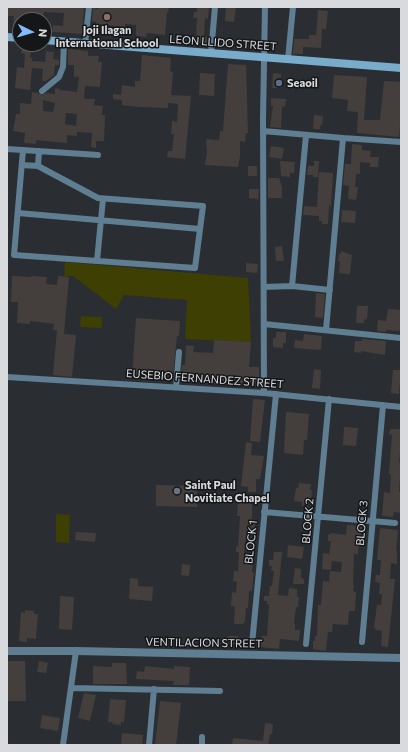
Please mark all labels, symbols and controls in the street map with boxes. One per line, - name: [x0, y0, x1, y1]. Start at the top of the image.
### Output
- north arrow: [12, 12, 52, 52]
- marker: Joji Ilagan International School: [102, 12, 112, 22]
- place label: Joji Ilagan International School: [56, 23, 158, 49]
- text: N: [37, 28, 50, 38]
- street label: LEON LLIDO STREET: [169, 33, 277, 53]
- place label: Seaoil: [287, 76, 318, 90]
- marker: Seaoil: [274, 78, 284, 88]
- street label: EUSEBIO FERNANDEZ STREET: [126, 367, 284, 391]
- place label: Saint Paul Novitiate Chapel: [185, 478, 270, 504]
- marker: Saint Paul Novitiate Chapel: [172, 486, 182, 496]
- street label: BLOCK 2: [299, 498, 317, 544]
- street label: BLOCK 3: [353, 500, 371, 546]
- street label: BLOCK 1: [242, 519, 260, 565]
- street label: VENTILACION STREET: [145, 635, 263, 651]

